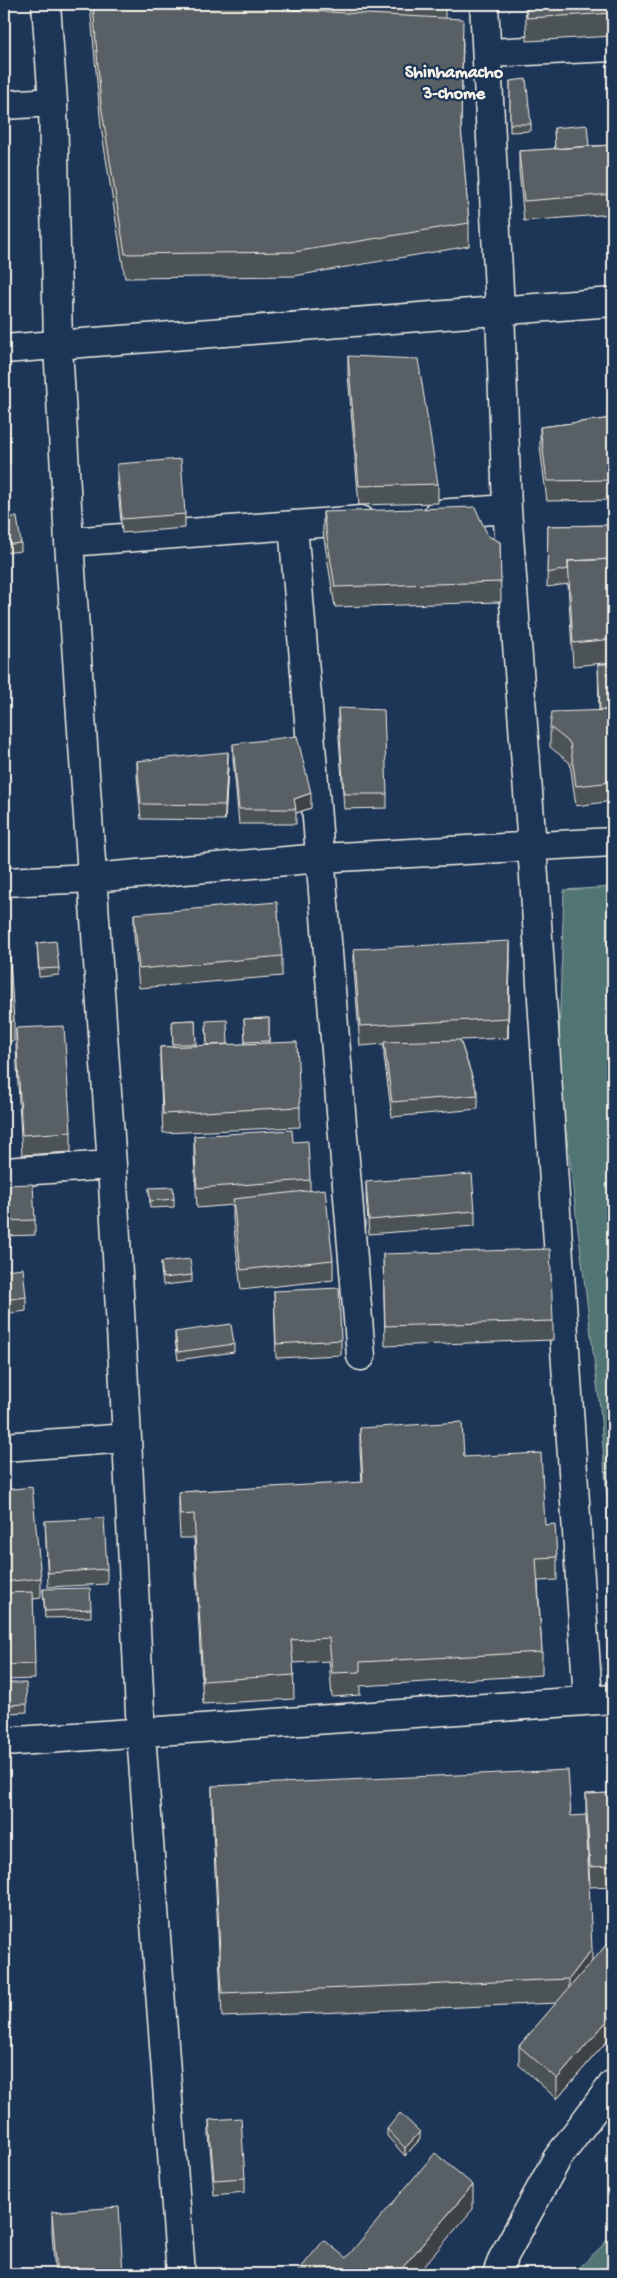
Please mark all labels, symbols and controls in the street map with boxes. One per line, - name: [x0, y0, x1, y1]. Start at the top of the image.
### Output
- district label: Shinhamacho 3-chome: [405, 63, 504, 105]

